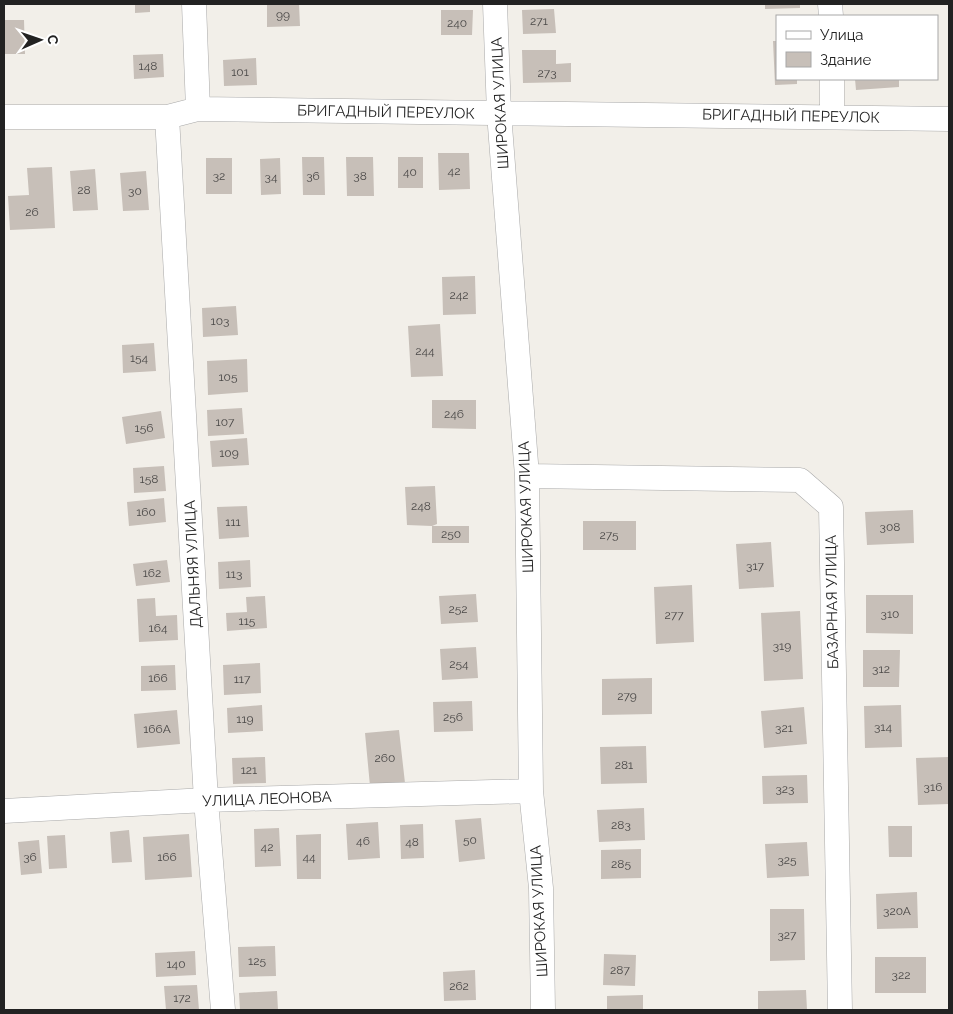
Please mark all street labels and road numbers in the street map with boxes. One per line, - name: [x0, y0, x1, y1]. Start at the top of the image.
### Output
- street label: ШИРОКАЯ УЛИЦА: [488, 37, 512, 169]
- street label: БРИГАДНЫЙ ПЕРЕУЛОК: [297, 101, 476, 123]
- street label: БРИГАДНЫЙ ПЕРЕУЛОК: [702, 105, 881, 127]
- street label: ШИРОКАЯ УЛИЦА: [515, 441, 537, 573]
- street label: ДАЛЬНЯЯ УЛИЦА: [181, 500, 205, 628]
- street label: БАЗАРНАЯ УЛИЦА: [822, 535, 842, 669]
- street label: УЛИЦА ЛЕОНОВА: [202, 788, 332, 810]
- street label: ШИРОКАЯ УЛИЦА: [527, 845, 551, 977]

